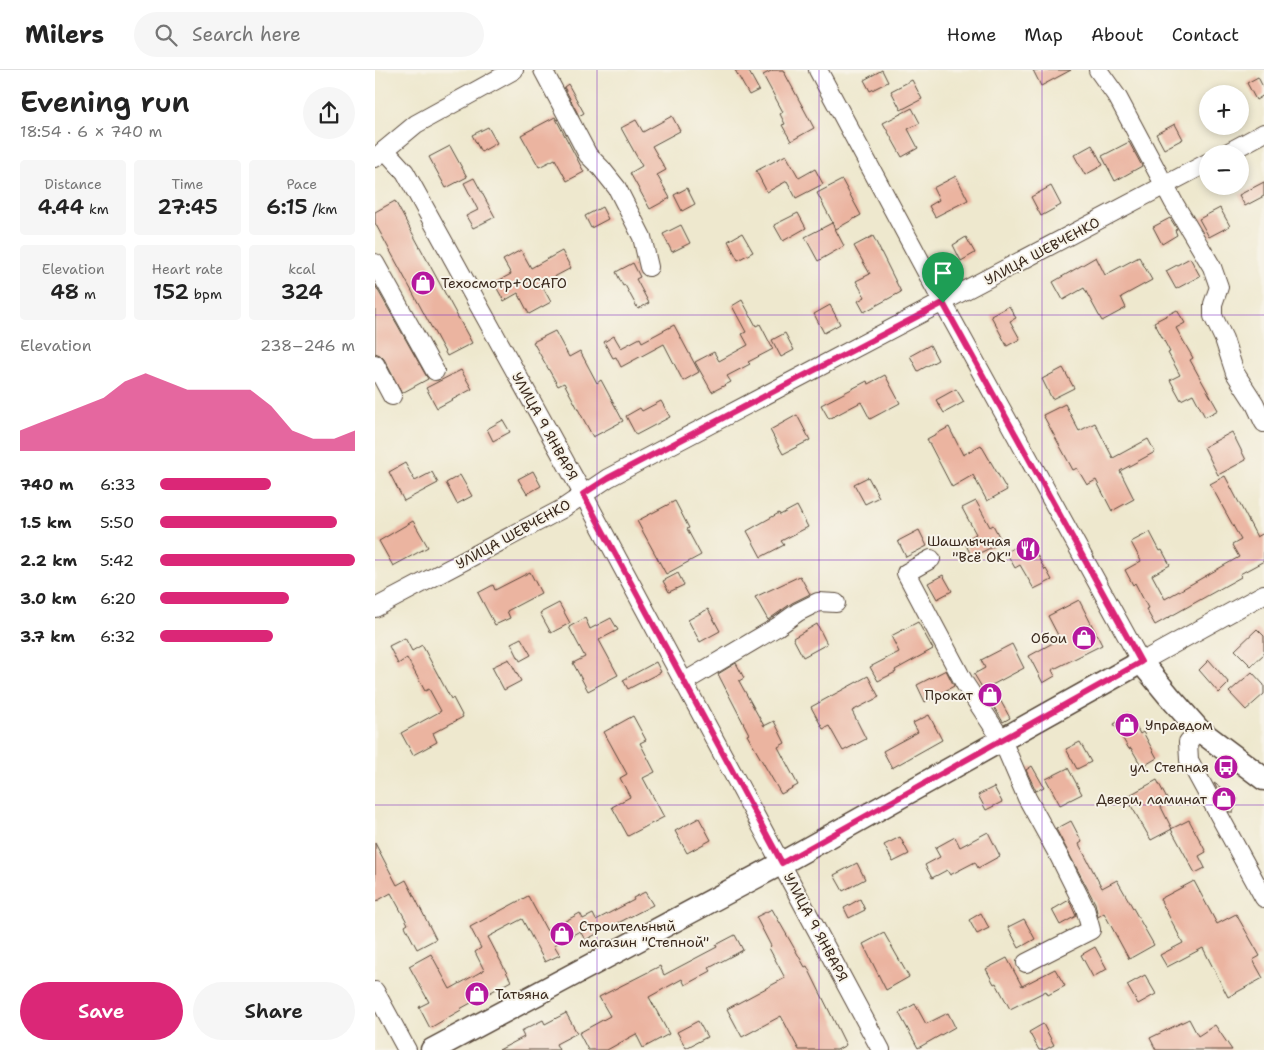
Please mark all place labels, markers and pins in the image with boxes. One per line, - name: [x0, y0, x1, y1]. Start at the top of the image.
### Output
- pin: [922, 252, 964, 303]
- shop icon: Техосмотр+ОСАГО: [410, 270, 436, 296]
- place label: Техосмотр+ОСАГО: [441, 274, 567, 292]
- place label: Шашлычная "Всё ОК": [927, 532, 1011, 566]
- restaurant icon: Шашлычная "Всё ОК": [1015, 536, 1041, 562]
- shop icon: Обои: [1071, 625, 1097, 651]
- place label: Обои: [1031, 629, 1067, 647]
- shop icon: Прокат: [977, 682, 1003, 708]
- place label: Прокат: [925, 686, 974, 704]
- shop icon: Управдом: [1114, 712, 1140, 738]
- place label: Управдом: [1145, 716, 1213, 734]
- bus stop icon: ул. Степная: [1213, 754, 1239, 780]
- place label: ул. Степная: [1130, 758, 1209, 776]
- shop icon: Двери, ламинат: [1211, 786, 1237, 812]
- place label: Двери, ламинат: [1096, 790, 1208, 808]
- place label: Строительный магазин "Степной": [579, 917, 709, 951]
- shop icon: Строительный магазин "Степной": [549, 921, 575, 947]
- shop icon: Татьяна: [464, 981, 490, 1007]
- place label: Татьяна: [495, 985, 549, 1003]

